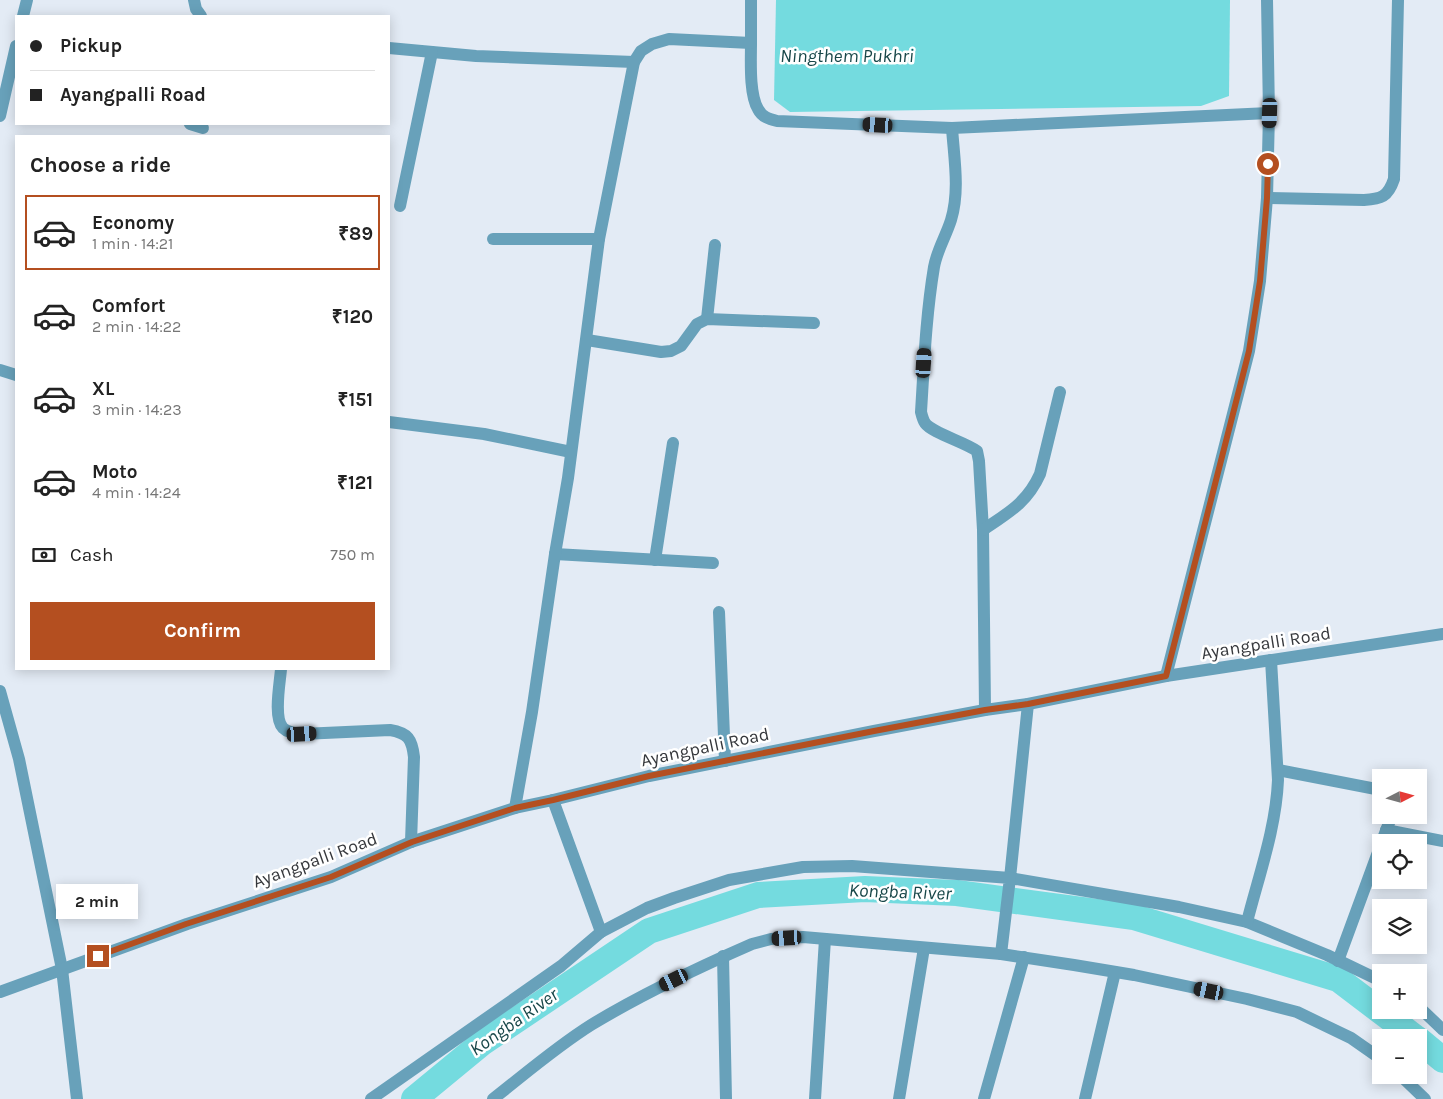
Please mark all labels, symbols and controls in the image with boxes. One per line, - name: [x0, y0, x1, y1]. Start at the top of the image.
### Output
- text: Pickup: [60, 35, 122, 57]
- water label: Ningthem Pukhri: [780, 45, 914, 67]
- text: Ayangpalli Road: [60, 84, 206, 106]
- car: [1261, 98, 1278, 128]
- car: [862, 117, 893, 133]
- text: Choose a ride: [30, 152, 171, 178]
- route start: [1257, 153, 1279, 175]
- icon: car: [32, 210, 77, 255]
- text: Economy: [92, 212, 174, 234]
- text: ₹89: [338, 223, 373, 245]
- text: 1 min · 14:21: [92, 234, 173, 253]
- icon: car: [32, 293, 77, 338]
- text: Comfort: [92, 295, 166, 317]
- text: ₹120: [332, 306, 373, 328]
- text: 2 min · 14:22: [92, 317, 181, 336]
- car: [915, 348, 932, 378]
- icon: car: [32, 376, 77, 421]
- text: XL: [92, 378, 114, 400]
- text: ₹151: [338, 389, 373, 411]
- text: 3 min · 14:23: [92, 400, 182, 419]
- icon: car: [32, 459, 77, 504]
- text: Moto: [92, 461, 138, 483]
- text: ₹121: [337, 472, 373, 494]
- text: 4 min · 14:24: [92, 483, 181, 502]
- icon: cash: [30, 541, 58, 569]
- text: Cash: [70, 544, 114, 566]
- text: 750 m: [330, 545, 375, 564]
- button: Confirm: [30, 602, 375, 660]
- street label: Ayangpalli Road: [1200, 622, 1332, 664]
- street label: Ayangpalli Road: [639, 723, 771, 771]
- car: [286, 726, 317, 742]
- north arrow: [1372, 769, 1428, 824]
- map controls: [1372, 769, 1427, 1084]
- street label: Ayangpalli Road: [250, 827, 380, 893]
- button: locate: [1372, 834, 1427, 889]
- water label: Kongba River: [848, 879, 953, 905]
- callout: 2 min: [57, 884, 139, 918]
- text: 2 min: [75, 892, 119, 911]
- button: layers: [1372, 899, 1427, 954]
- car: [771, 930, 802, 946]
- route end: [87, 945, 109, 967]
- button: +: [1372, 964, 1427, 1019]
- car: [657, 967, 690, 993]
- car: [1192, 981, 1225, 1001]
- water label: Kongba River: [466, 983, 564, 1061]
- button: −: [1372, 1029, 1427, 1084]

